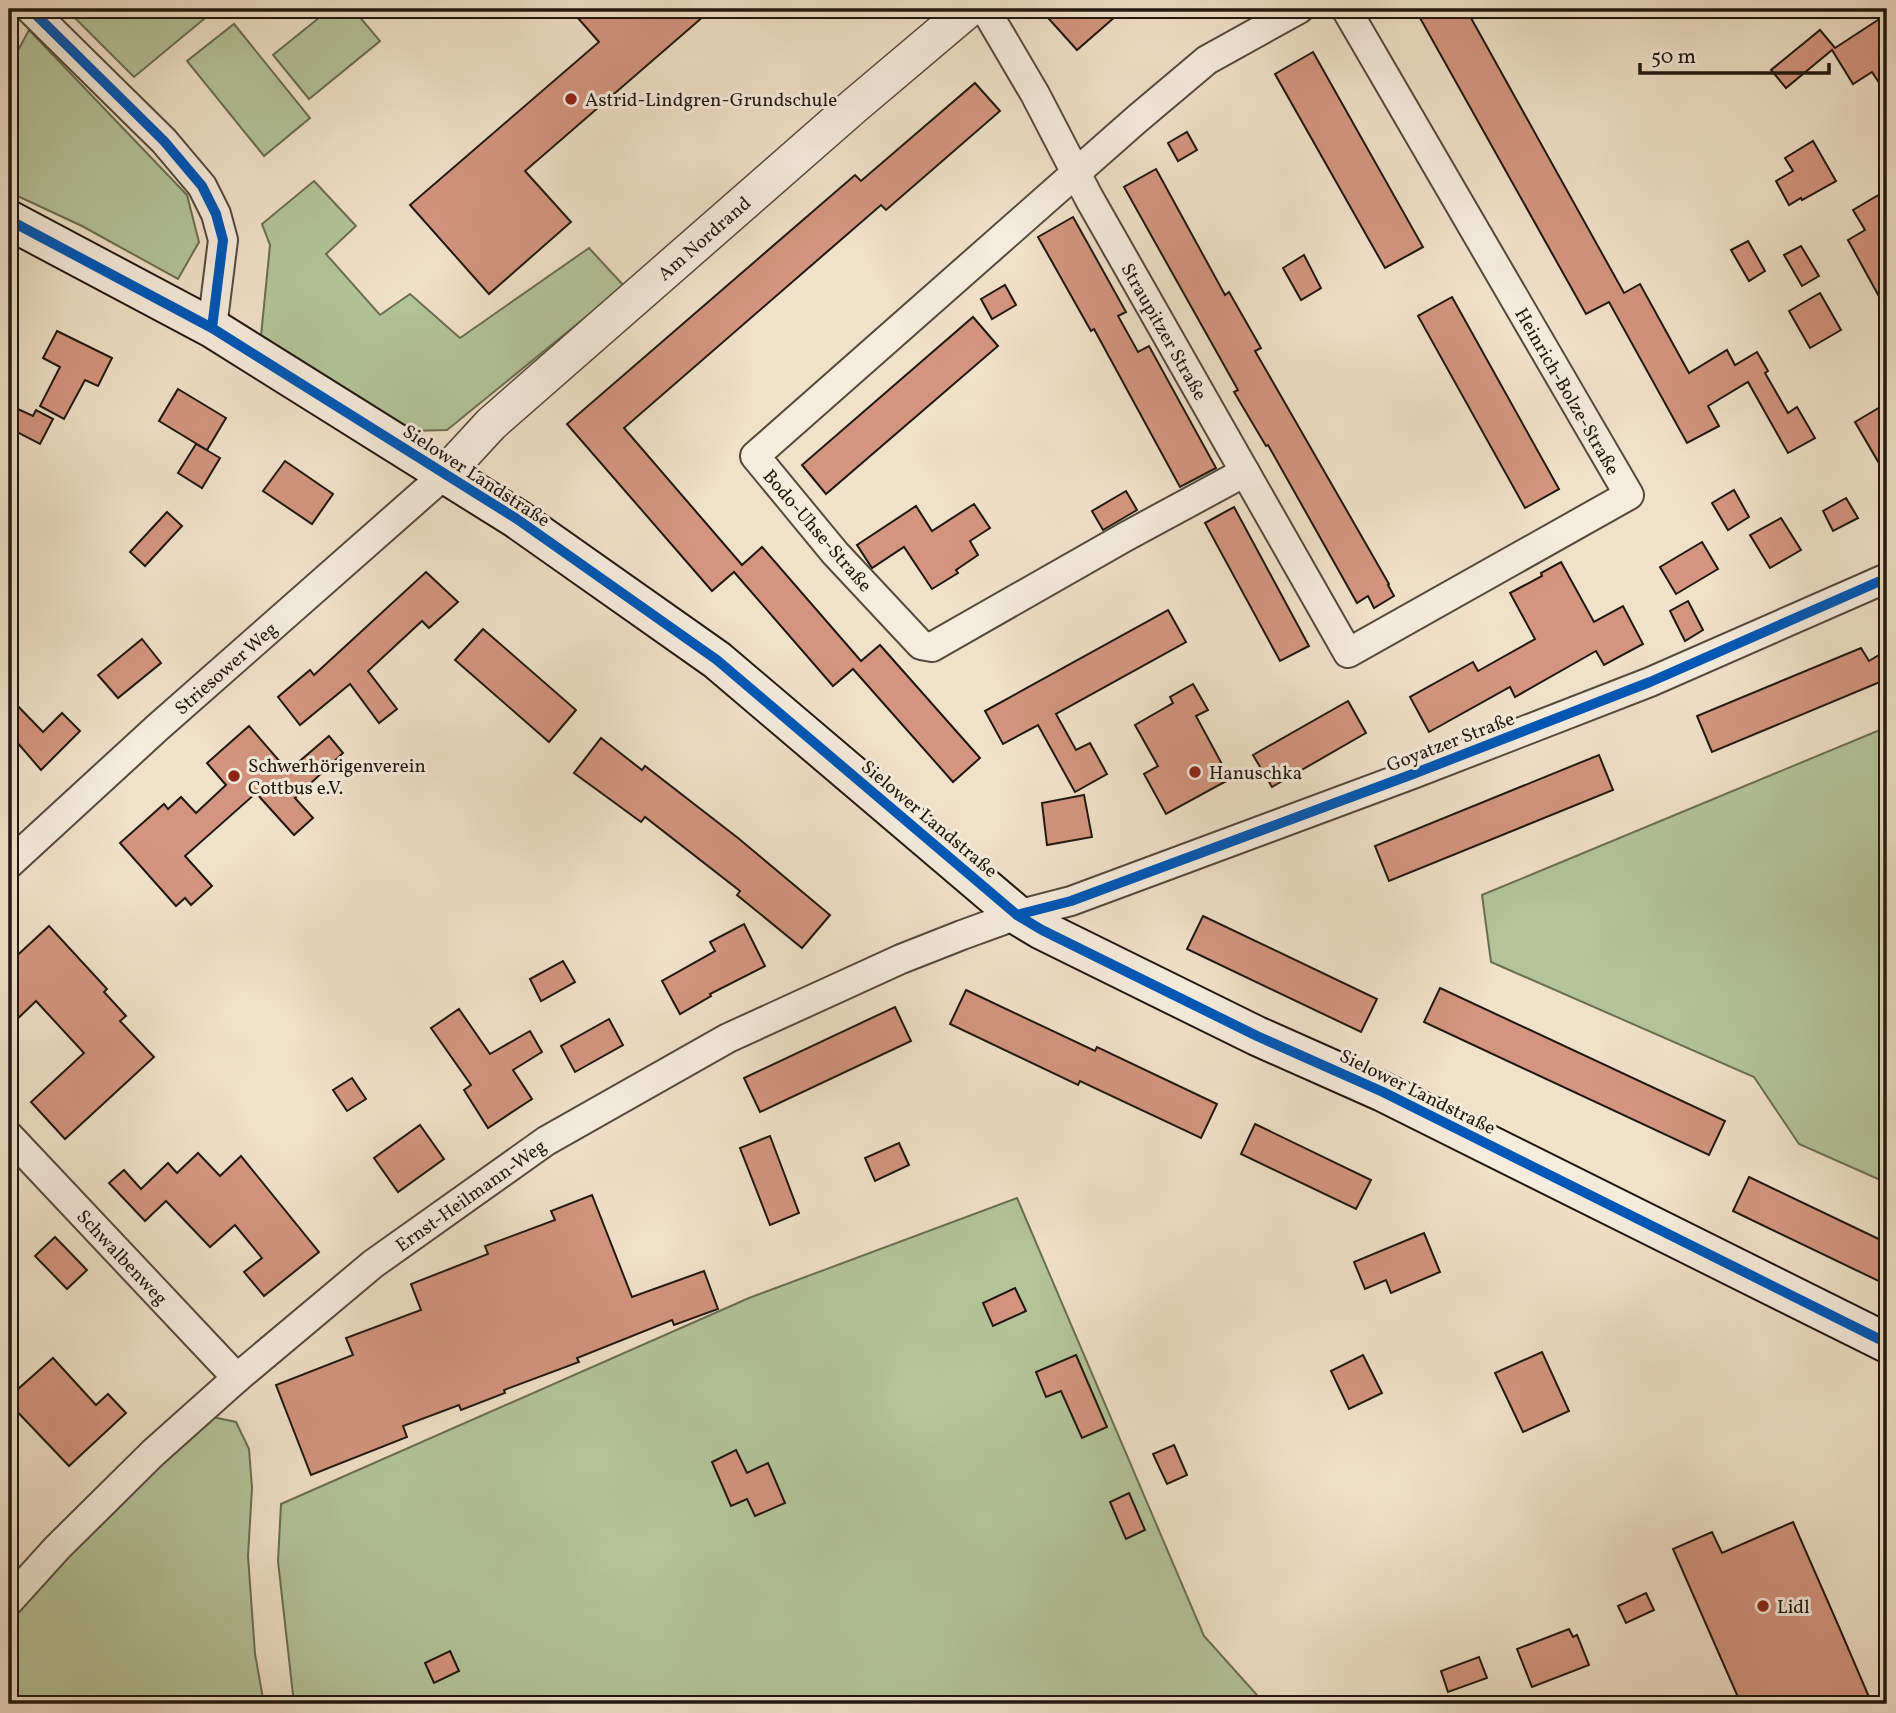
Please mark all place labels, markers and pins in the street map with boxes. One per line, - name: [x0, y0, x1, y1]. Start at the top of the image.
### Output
- place label: Astrid-Lindgren-Grundschule: [585, 88, 837, 114]
- marker: Astrid-Lindgren-Grundschule: [563, 91, 579, 107]
- place label: Schwerhörigenverein Cottbus e.V.: [248, 754, 426, 802]
- place label: Hanuschka: [1209, 761, 1302, 787]
- marker: Hanuschka: [1187, 764, 1203, 780]
- marker: Schwerhörigenverein Cottbus e.V.: [226, 768, 242, 784]
- place label: Lidl: [1777, 1595, 1810, 1621]
- marker: Lidl: [1755, 1598, 1771, 1614]

